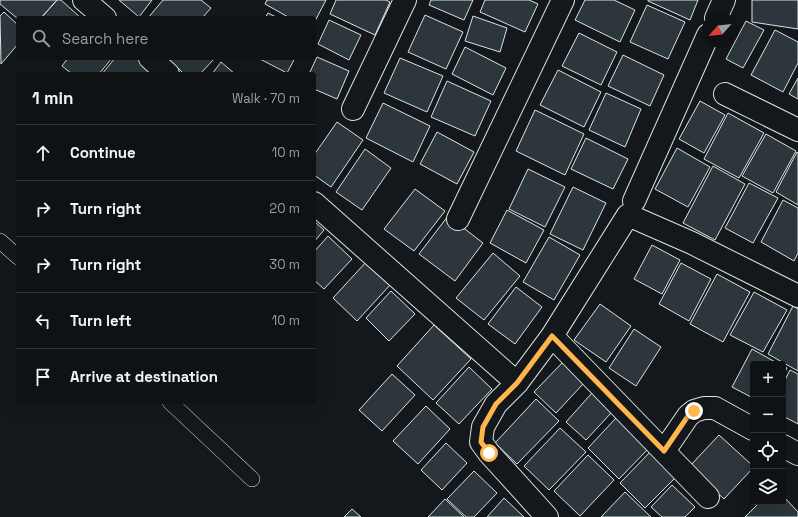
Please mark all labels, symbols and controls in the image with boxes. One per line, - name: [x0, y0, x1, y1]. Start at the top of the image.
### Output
- north arrow: [702, 12, 738, 48]
- search box: [16, 16, 316, 60]
- icon: search: [30, 27, 52, 49]
- text: Search here: [62, 29, 148, 48]
- text: 1 min: [32, 87, 74, 109]
- text: Walk · 70 m: [232, 90, 300, 107]
- icon: ahead: [32, 142, 54, 164]
- text: Continue: [70, 143, 136, 162]
- text: 10 m: [272, 144, 300, 161]
- icon: right: [32, 198, 54, 220]
- text: Turn right: [70, 199, 141, 218]
- text: 20 m: [269, 200, 300, 217]
- icon: right: [32, 254, 54, 276]
- text: Turn right: [70, 255, 141, 274]
- text: 30 m: [269, 256, 300, 273]
- icon: left: [32, 310, 54, 332]
- text: Turn left: [70, 311, 132, 330]
- text: 10 m: [272, 312, 300, 329]
- map controls: [750, 361, 786, 505]
- button: +: [750, 361, 786, 397]
- icon: arrive: [32, 366, 54, 388]
- text: Arrive at destination: [70, 367, 218, 386]
- button: −: [750, 397, 786, 433]
- route end: [685, 402, 703, 420]
- button: locate: [750, 433, 786, 469]
- route start: [480, 444, 498, 462]
- button: layers: [750, 469, 786, 505]

